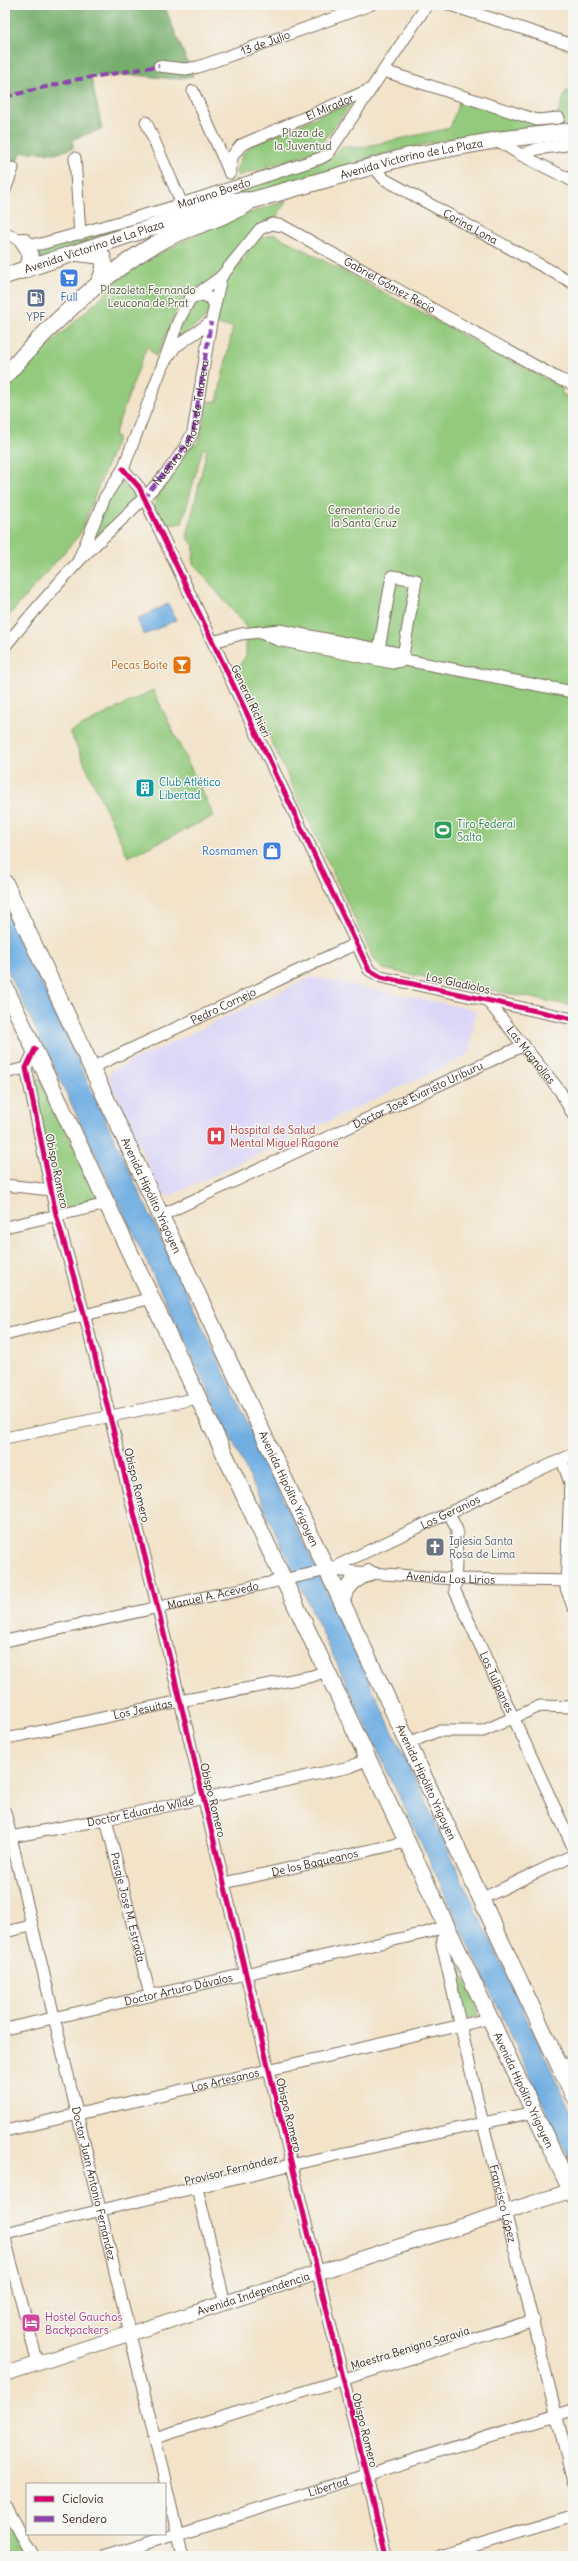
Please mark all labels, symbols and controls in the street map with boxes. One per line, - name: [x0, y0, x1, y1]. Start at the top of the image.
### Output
- street label: 13 de Julio: [239, 27, 292, 58]
- street label: El Mirador: [304, 90, 356, 123]
- park label: Plaza de la Juventud: [274, 126, 332, 153]
- street label: Avenida Victorino de La Plaza: [338, 136, 484, 182]
- street label: Mariano Boedo: [176, 175, 252, 212]
- street label: Corina Lona: [441, 206, 500, 247]
- street label: Avenida Victorino de La Plaza: [23, 217, 166, 276]
- street label: Gabriel Gómez Recio: [341, 254, 438, 316]
- supermarket icon: Full: [58, 267, 80, 289]
- park label: Plazoleta Fernando Leucona de Prat: [100, 283, 196, 310]
- fuel station icon: YPF: [25, 287, 47, 309]
- place label: Full: [60, 290, 78, 304]
- place label: YPF: [27, 310, 45, 324]
- street label: Nuestra Señora de Talavera: [150, 359, 212, 488]
- park label: Cementerio de la Santa Cruz: [328, 503, 400, 530]
- bar icon: Pecas Boite: [171, 654, 193, 676]
- place label: Pecas Boite: [111, 658, 168, 672]
- street label: General Richieri: [228, 662, 274, 740]
- place label: Club Atlético Libertad: [159, 775, 221, 802]
- building icon: Club Atlético Libertad: [134, 777, 156, 799]
- place label: Tiro Federal Salta: [457, 817, 515, 844]
- sports icon: Tiro Federal Salta: [432, 819, 454, 841]
- shop icon: Rosmamen: [261, 840, 283, 862]
- place label: Rosmamen: [202, 844, 258, 858]
- street label: Los Gladiolos: [425, 969, 491, 997]
- street label: Pedro Cornejo: [188, 985, 258, 1027]
- street label: Las Magnolias: [504, 1023, 558, 1087]
- street label: Doctor José Evaristo Uriburu: [351, 1058, 486, 1131]
- place label: Hospital de Salud Mental Miguel Ragone: [230, 1123, 339, 1150]
- hospital icon: Hospital de Salud Mental Miguel Ragone: [205, 1125, 227, 1147]
- street label: Obispo Romero: [42, 1132, 72, 1210]
- street label: Avenida Hipólito Yrigoyen: [118, 1135, 185, 1255]
- street label: Avenida Hipólito Yrigoyen: [256, 1429, 322, 1549]
- street label: Obispo Romero: [121, 1446, 153, 1524]
- street label: Los Geranios: [418, 1492, 482, 1532]
- place label: Iglesia Santa Rosa de Lima: [449, 1534, 515, 1561]
- church icon: Iglesia Santa Rosa de Lima: [424, 1536, 446, 1558]
- street label: Avenida Los Lirios: [406, 1569, 495, 1587]
- street label: Manuel A. Acevedo: [166, 1578, 260, 1612]
- street label: Los Tulipanes: [477, 1649, 517, 1715]
- street label: Los Jesuitas: [112, 1696, 174, 1722]
- street label: Avenida Hipólito Yrigoyen: [393, 1722, 459, 1842]
- street label: Obispo Romero: [197, 1761, 229, 1839]
- street label: Doctor Eduardo Wilde: [86, 1793, 195, 1829]
- street label: De los Baqueanos: [270, 1846, 359, 1879]
- street label: Pasaje José M. Estrada: [108, 1851, 149, 1964]
- street label: Doctor Arturo Dávalos: [123, 1970, 234, 2008]
- street label: Avenida Hipólito Yrigoyen: [491, 2030, 557, 2150]
- street label: Los Artesanos: [190, 2065, 261, 2095]
- street label: Obispo Romero: [273, 2076, 305, 2154]
- street label: Doctor Juan Antonio Fernández: [69, 2105, 119, 2262]
- street label: Provisor Fernández: [183, 2152, 279, 2188]
- street label: Francisco López: [486, 2163, 520, 2244]
- street label: Avenida Independencia: [195, 2269, 311, 2318]
- place label: Hostel Gauchos Backpackers: [45, 2310, 122, 2337]
- hotel icon: Hostel Gauchos Backpackers: [20, 2312, 42, 2334]
- street label: Maestra Benigna Saravia: [349, 2323, 471, 2373]
- street label: Obispo Romero: [349, 2391, 381, 2469]
- street label: Libertad: [307, 2474, 351, 2500]
- legend: [26, 2483, 166, 2535]
- text: Ciclovía: [62, 2491, 104, 2506]
- text: Sendero: [62, 2511, 107, 2526]

